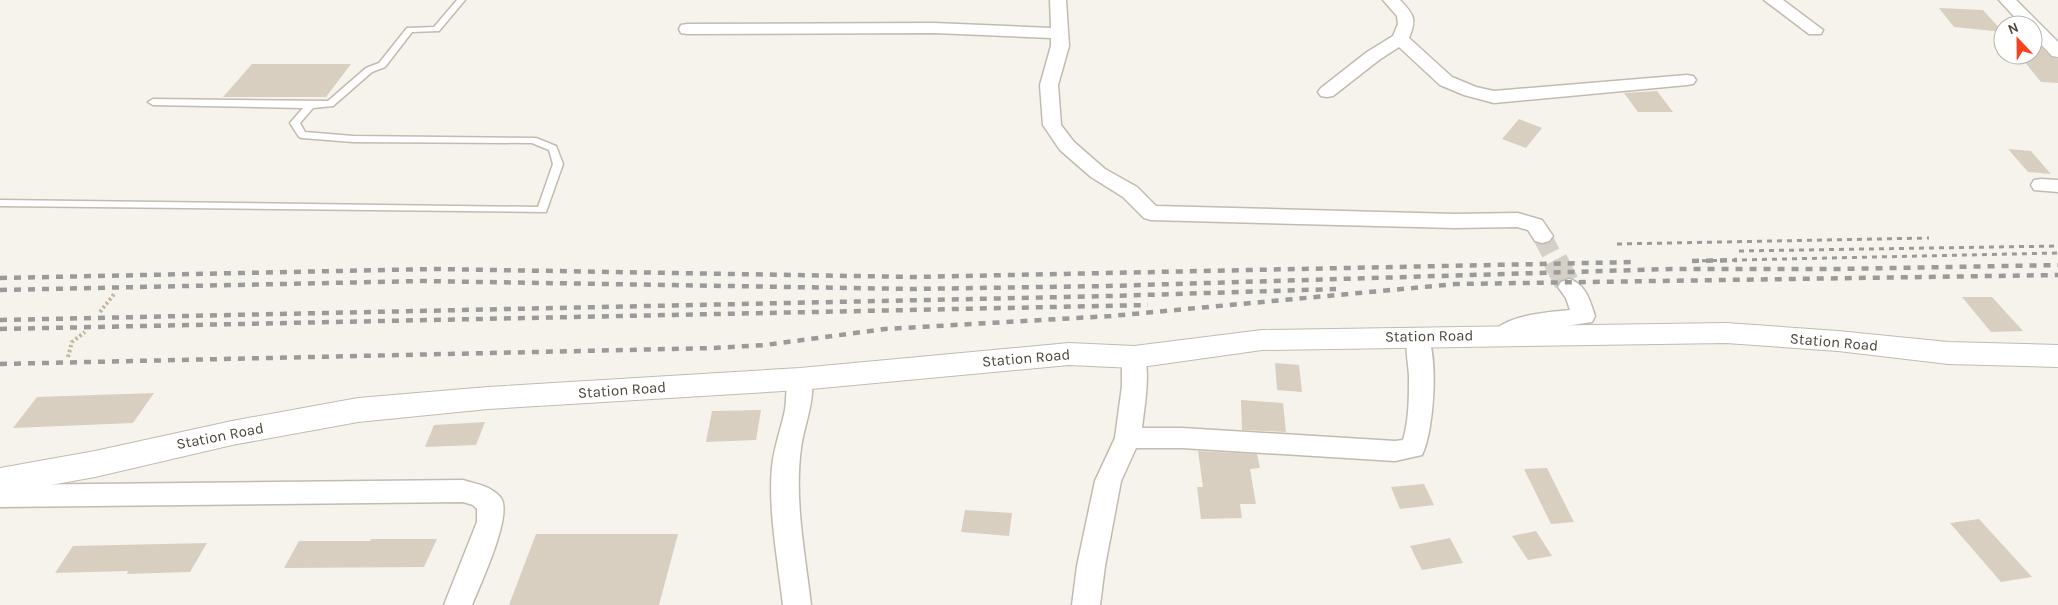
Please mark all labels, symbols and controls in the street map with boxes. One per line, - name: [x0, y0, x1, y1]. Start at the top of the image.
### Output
- north arrow: [1993, 15, 2043, 65]
- text: N: [2005, 19, 2021, 38]
- street label: Station Road: [1385, 326, 1473, 346]
- street label: Station Road: [1789, 329, 1879, 355]
- street label: Station Road: [981, 345, 1071, 371]
- street label: Station Road: [577, 378, 667, 402]
- street label: Station Road: [175, 419, 265, 453]

